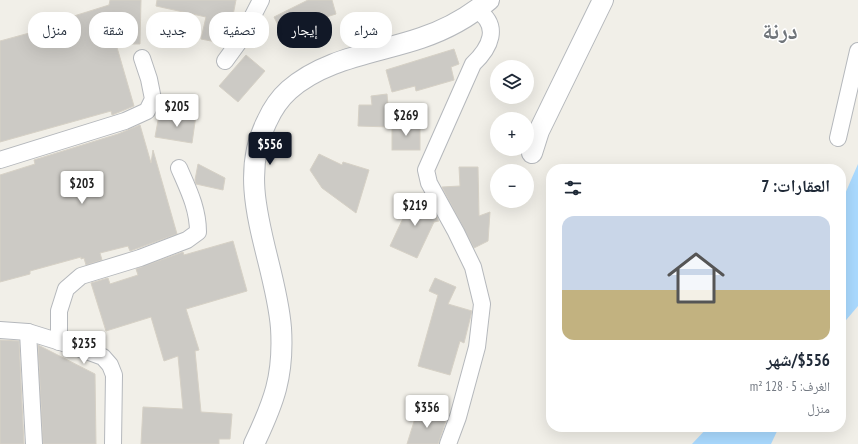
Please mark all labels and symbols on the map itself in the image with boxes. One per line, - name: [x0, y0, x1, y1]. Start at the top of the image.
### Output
- district label: درنة: [762, 16, 798, 45]
- pin: $205: [153, 94, 201, 128]
- pin: $269: [382, 103, 430, 137]
- pin: $556: [246, 132, 294, 166]
- pin: $203: [58, 171, 106, 205]
- pin: $219: [391, 193, 439, 227]
- pin: $235: [60, 331, 108, 365]
- pin: $356: [403, 395, 451, 429]

